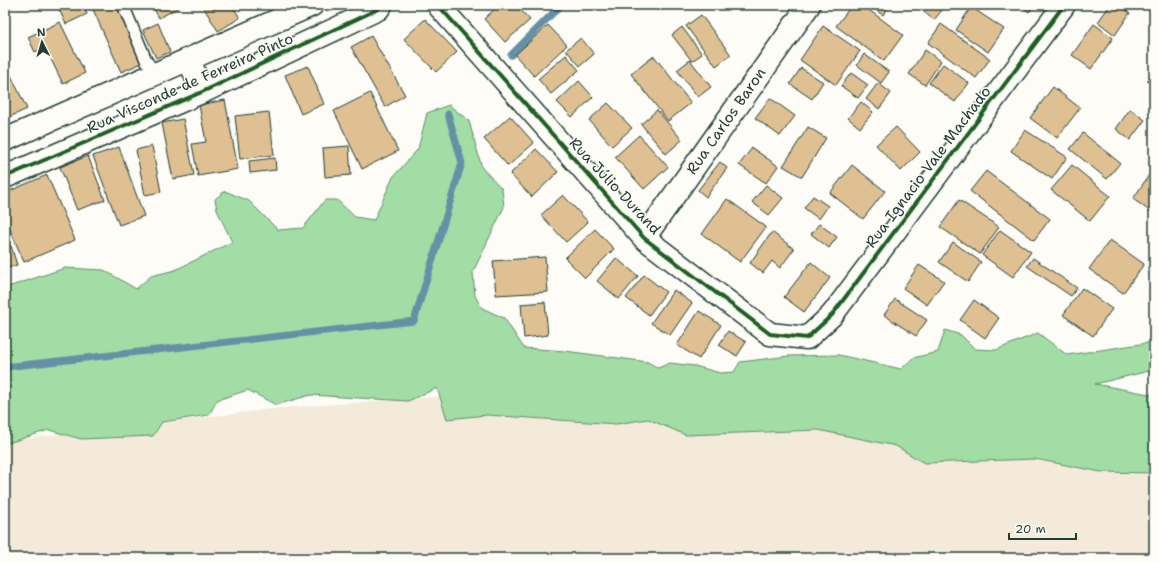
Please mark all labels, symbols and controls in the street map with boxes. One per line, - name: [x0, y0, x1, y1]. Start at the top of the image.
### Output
- north arrow: [22, 22, 62, 62]
- text: N: [36, 25, 46, 40]
- street label: Rua Visconde de Ferreira Pinto: [84, 28, 296, 138]
- street label: Rua Carlos Baron: [682, 64, 770, 178]
- street label: Rua Ignacio Vale Machado: [861, 82, 995, 252]
- street label: Rua Júlio Durand: [565, 133, 666, 239]
- scale bar: [1009, 515, 1076, 541]
- text: 20 m: [1015, 521, 1046, 537]

